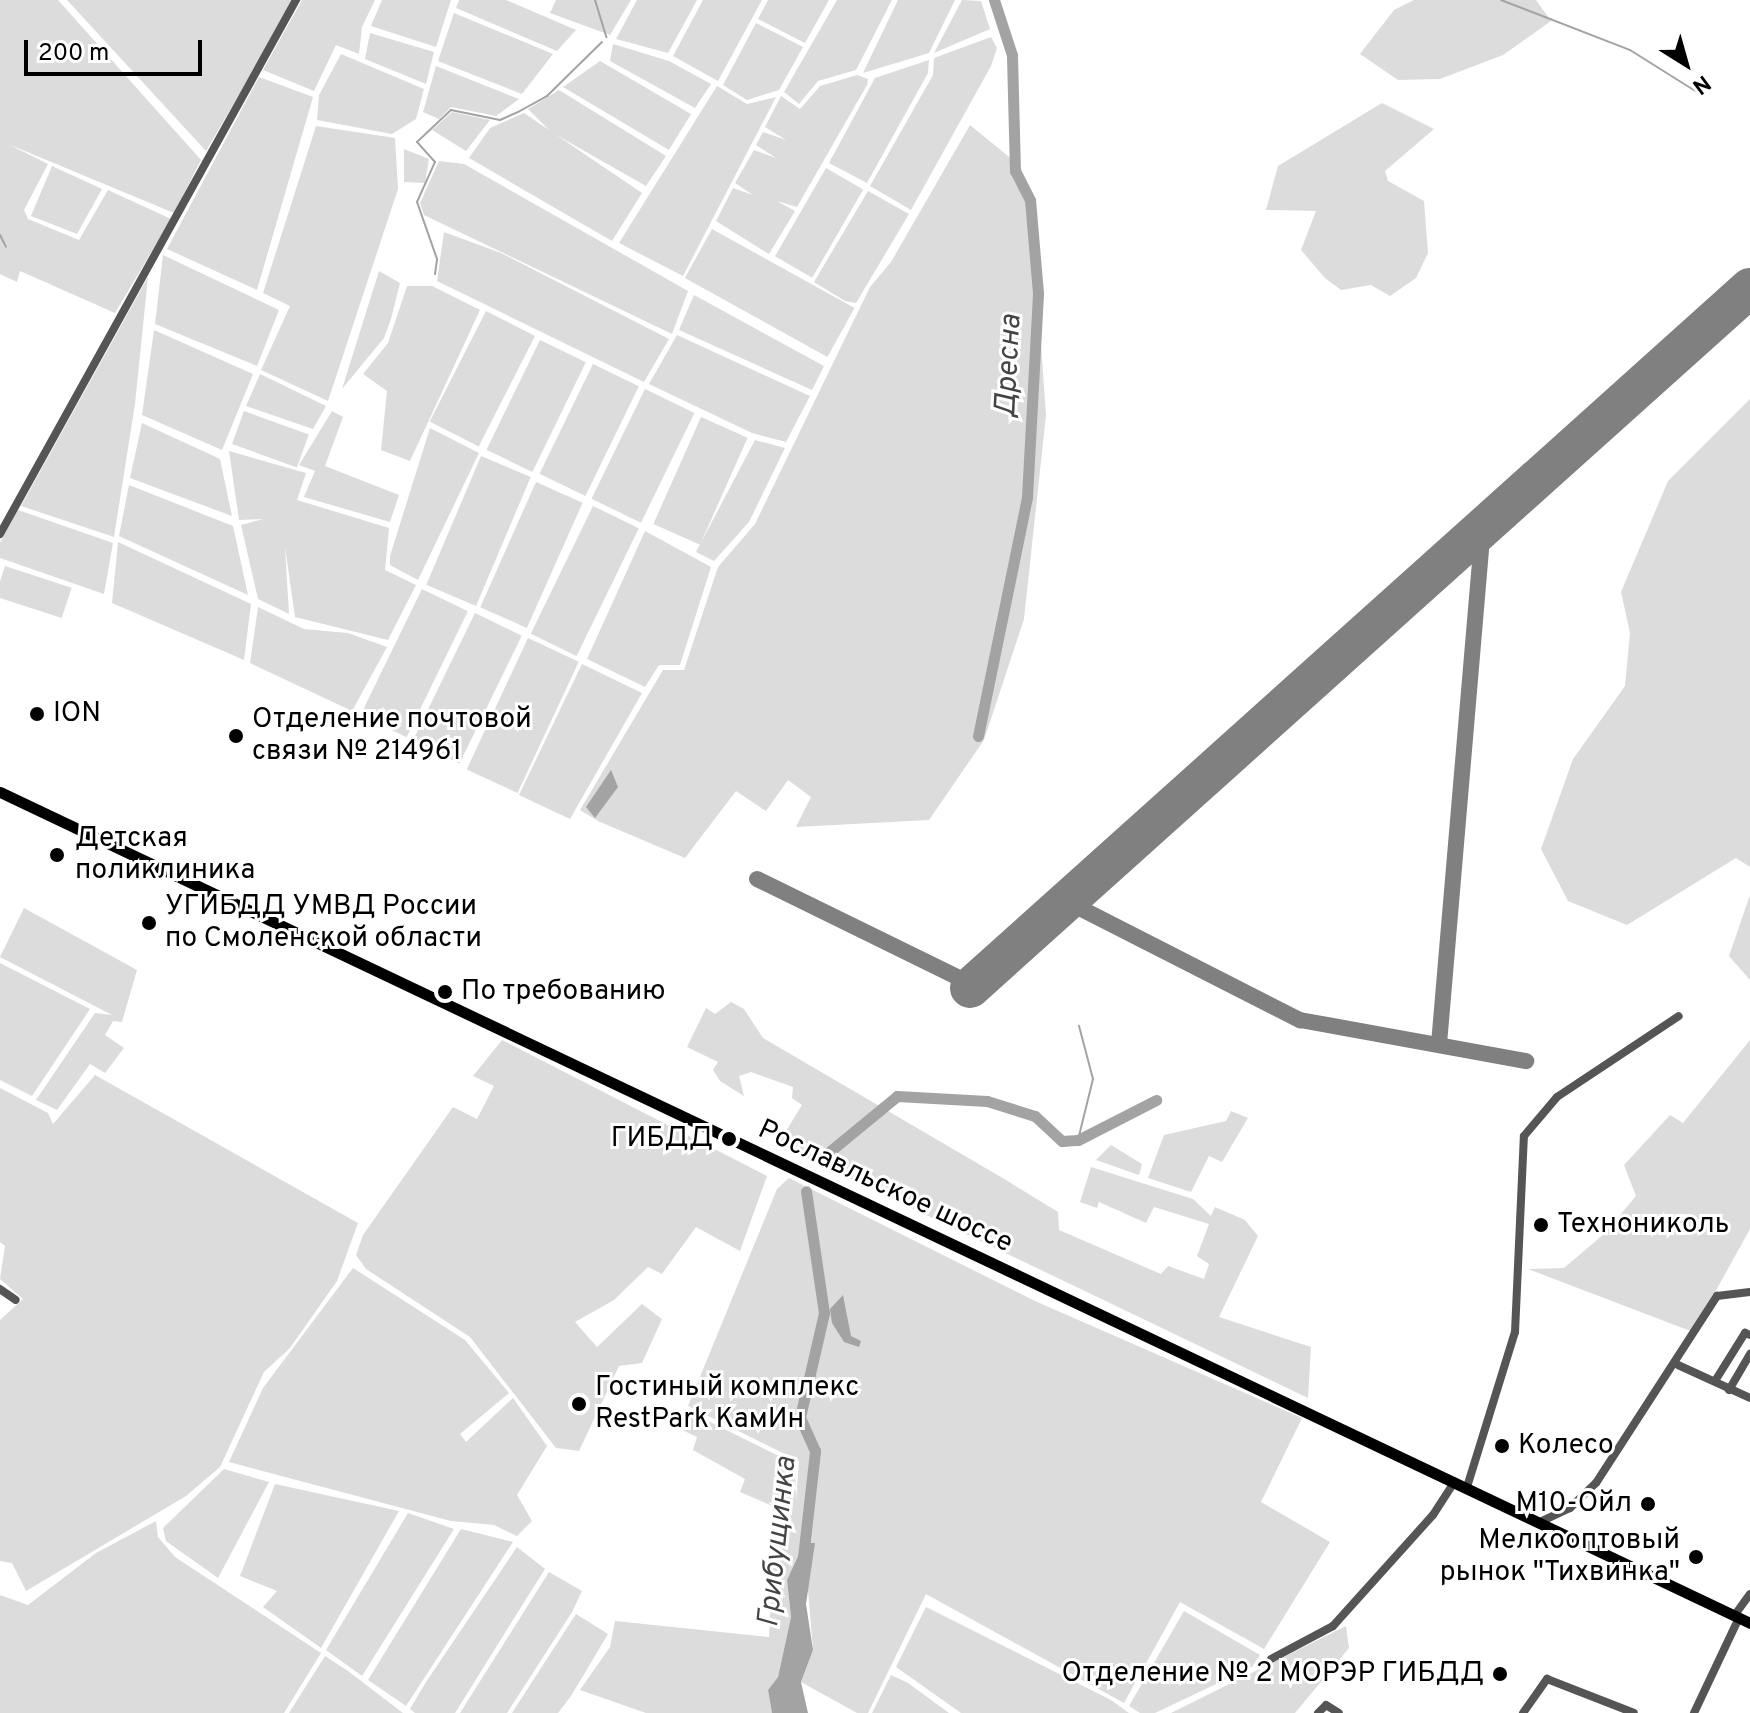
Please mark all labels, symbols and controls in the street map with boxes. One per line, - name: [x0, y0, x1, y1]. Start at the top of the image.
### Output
- scale bar: [28, 24, 206, 74]
- north arrow: [1646, 24, 1726, 104]
- text: 200 m: [38, 39, 109, 69]
- text: N: [1686, 68, 1715, 99]
- water label: Дресна: [989, 313, 1031, 419]
- place label: ION: [53, 697, 101, 731]
- place label: Отделение почтовой связи № 214961: [252, 703, 532, 769]
- marker: ION: [28, 705, 46, 723]
- marker: Отделение почтовой связи № 214961: [227, 727, 245, 745]
- place label: Детская поликлиника: [75, 822, 255, 888]
- marker: Детская поликлиника: [46, 844, 68, 866]
- place label: УГИБДД УМВД России по Смоленской области: [165, 890, 482, 956]
- marker: УГИБДД УМВД России по Смоленской области: [140, 914, 158, 932]
- place label: По требованию: [461, 975, 666, 1009]
- marker: По требованию: [436, 983, 454, 1001]
- street label: Рославльское шоссе: [752, 1113, 1018, 1261]
- place label: ГИБДД: [611, 1122, 713, 1156]
- marker: ГИБДД: [720, 1130, 738, 1148]
- place label: Технониколь: [1557, 1208, 1729, 1242]
- marker: Технониколь: [1532, 1216, 1550, 1234]
- place label: Гостиный комплекс RestPark КамИн: [595, 1371, 859, 1437]
- marker: Гостиный комплекс RestPark КамИн: [570, 1395, 588, 1413]
- place label: Колесо: [1518, 1429, 1614, 1463]
- marker: Колесо: [1493, 1437, 1511, 1455]
- water label: Грибущинка: [752, 1455, 806, 1629]
- place label: М10-Ойл: [1516, 1487, 1632, 1521]
- marker: М10-Ойл: [1639, 1495, 1657, 1513]
- place label: Мелкооптовый рынок "Тихвинка": [1440, 1524, 1680, 1590]
- marker: Мелкооптовый рынок "Тихвинка": [1687, 1548, 1705, 1566]
- place label: Отделение № 2 МОРЭР ГИБДД: [1062, 1657, 1484, 1691]
- marker: Отделение № 2 МОРЭР ГИБДД: [1491, 1665, 1509, 1683]

